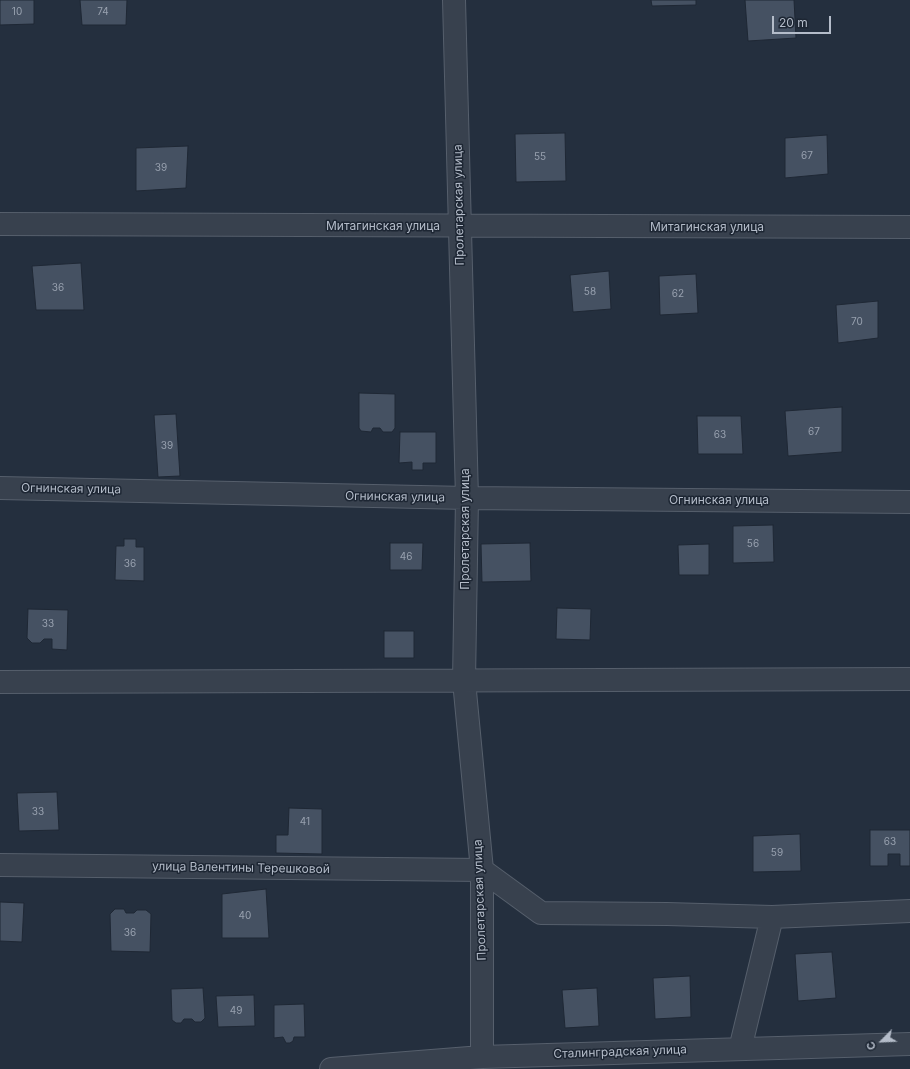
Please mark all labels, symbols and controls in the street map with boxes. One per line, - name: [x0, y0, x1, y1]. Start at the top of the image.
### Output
- house number: 10: [12, 6, 22, 18]
- house number: 74: [97, 6, 109, 18]
- scale bar: [774, 8, 833, 34]
- text: 20 m: [779, 15, 808, 30]
- street label: Пролетарская улица: [451, 144, 467, 266]
- house number: 67: [801, 150, 813, 162]
- house number: 55: [534, 151, 546, 163]
- house number: 39: [155, 162, 167, 174]
- street label: Митагинская улица: [326, 219, 440, 233]
- street label: Митагинская улица: [650, 220, 764, 234]
- house number: 36: [52, 282, 64, 294]
- house number: 58: [584, 286, 596, 298]
- house number: 62: [672, 288, 684, 300]
- house number: 70: [851, 316, 863, 328]
- house number: 67: [808, 426, 820, 438]
- house number: 63: [714, 429, 726, 441]
- house number: 39: [161, 440, 173, 452]
- street label: Пролетарская улица: [458, 468, 472, 590]
- street label: Огнинская улица: [21, 481, 121, 497]
- street label: Огнинская улица: [345, 489, 445, 505]
- street label: Огнинская улица: [669, 493, 769, 507]
- house number: 56: [747, 538, 759, 550]
- house number: 46: [400, 551, 412, 563]
- house number: 36: [124, 558, 136, 570]
- house number: 33: [42, 618, 54, 630]
- house number: 33: [32, 806, 44, 818]
- house number: 41: [300, 816, 310, 828]
- house number: 63: [884, 836, 896, 848]
- street label: Пролетарская улица: [471, 839, 489, 961]
- house number: 59: [771, 847, 783, 859]
- street label: улица Валентины Терешковой: [152, 859, 330, 877]
- house number: 40: [239, 910, 251, 922]
- house number: 36: [124, 927, 136, 939]
- house number: 49: [230, 1005, 242, 1017]
- north arrow: [862, 1021, 902, 1061]
- text: С: [863, 1039, 879, 1052]
- street label: Сталинградская улица: [553, 1042, 687, 1062]

